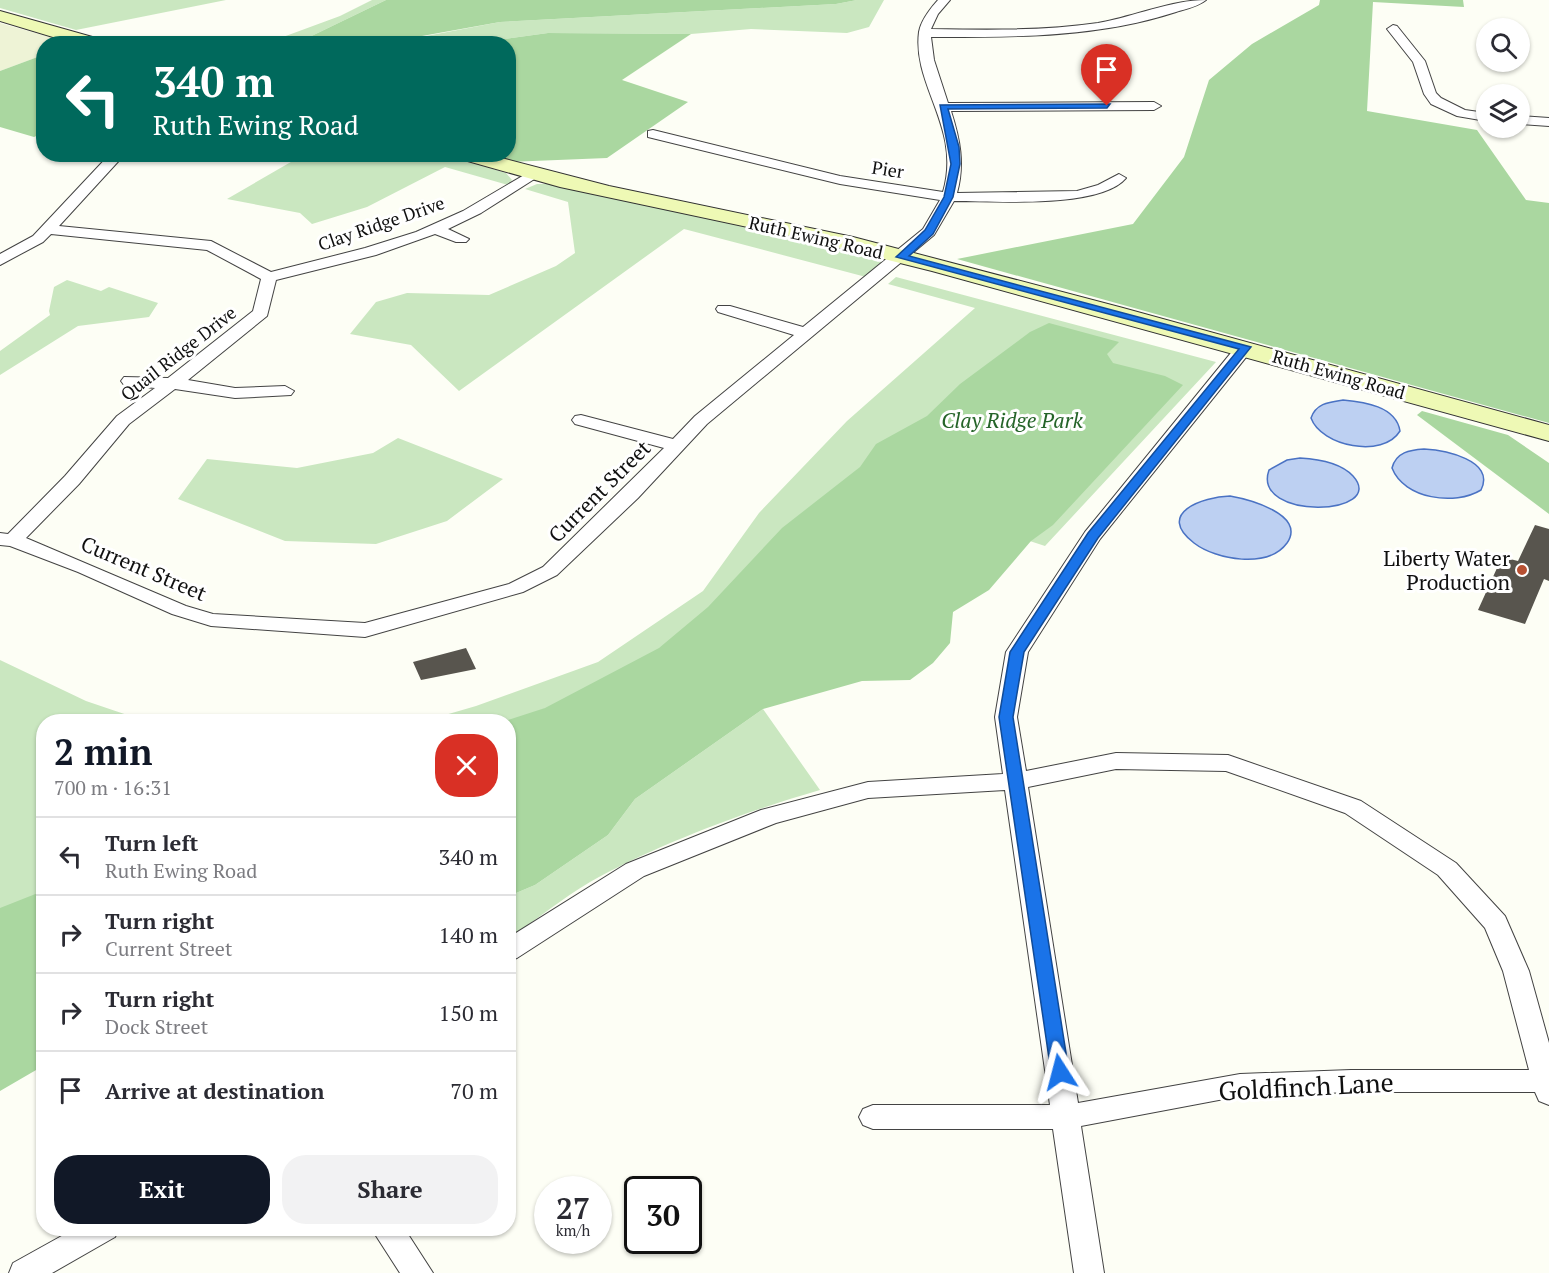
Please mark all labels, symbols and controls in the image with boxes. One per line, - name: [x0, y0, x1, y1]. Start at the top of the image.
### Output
- map controls: [1476, 18, 1530, 138]
- button: search: [1476, 18, 1530, 72]
- pin: [1081, 44, 1132, 106]
- text: 340 m: [153, 53, 274, 109]
- icon: arrive: [1090, 53, 1123, 86]
- icon: left: [54, 60, 132, 138]
- button: layers: [1476, 84, 1530, 138]
- text: Ruth Ewing Road: [153, 107, 359, 143]
- street label: Pier: [870, 155, 906, 183]
- street label: Clay Ridge Drive: [315, 190, 447, 256]
- street label: Ruth Ewing Road: [747, 210, 886, 264]
- street label: Quail Ridge Drive: [115, 300, 241, 406]
- street label: Ruth Ewing Road: [1270, 344, 1408, 404]
- park label: Clay Ridge Park: [941, 406, 1084, 434]
- street label: Current Street: [542, 434, 656, 548]
- street label: Current Street: [77, 529, 211, 607]
- place label: Liberty Water Production: [1383, 544, 1511, 596]
- marker: Liberty Water Production: [1515, 563, 1529, 577]
- text: 2 min: [54, 728, 152, 775]
- button: close: [435, 734, 498, 797]
- text: 700 m · 16:31: [54, 774, 172, 801]
- text: Turn left: [105, 828, 198, 857]
- icon: left: [54, 840, 87, 873]
- text: 340 m: [438, 842, 498, 871]
- text: Ruth Ewing Road: [105, 857, 257, 884]
- text: Turn right: [105, 906, 214, 935]
- icon: right: [54, 918, 87, 951]
- text: 140 m: [438, 920, 498, 949]
- text: Current Street: [105, 935, 232, 962]
- text: Turn right: [105, 984, 214, 1013]
- icon: right: [54, 996, 87, 1029]
- text: 150 m: [438, 998, 498, 1027]
- text: Dock Street: [105, 1013, 208, 1040]
- position arrow: [1028, 1040, 1092, 1104]
- street label: Goldfinch Lane: [1218, 1064, 1394, 1108]
- icon: arrive: [54, 1074, 87, 1107]
- text: Arrive at destination: [105, 1076, 324, 1105]
- text: 70 m: [450, 1076, 498, 1105]
- button: Exit: [54, 1155, 270, 1224]
- button: Share: [282, 1155, 498, 1224]
- speed limit sign: 30: [624, 1176, 702, 1254]
- text: 27: [556, 1188, 590, 1228]
- text: km/h: [556, 1220, 590, 1240]

